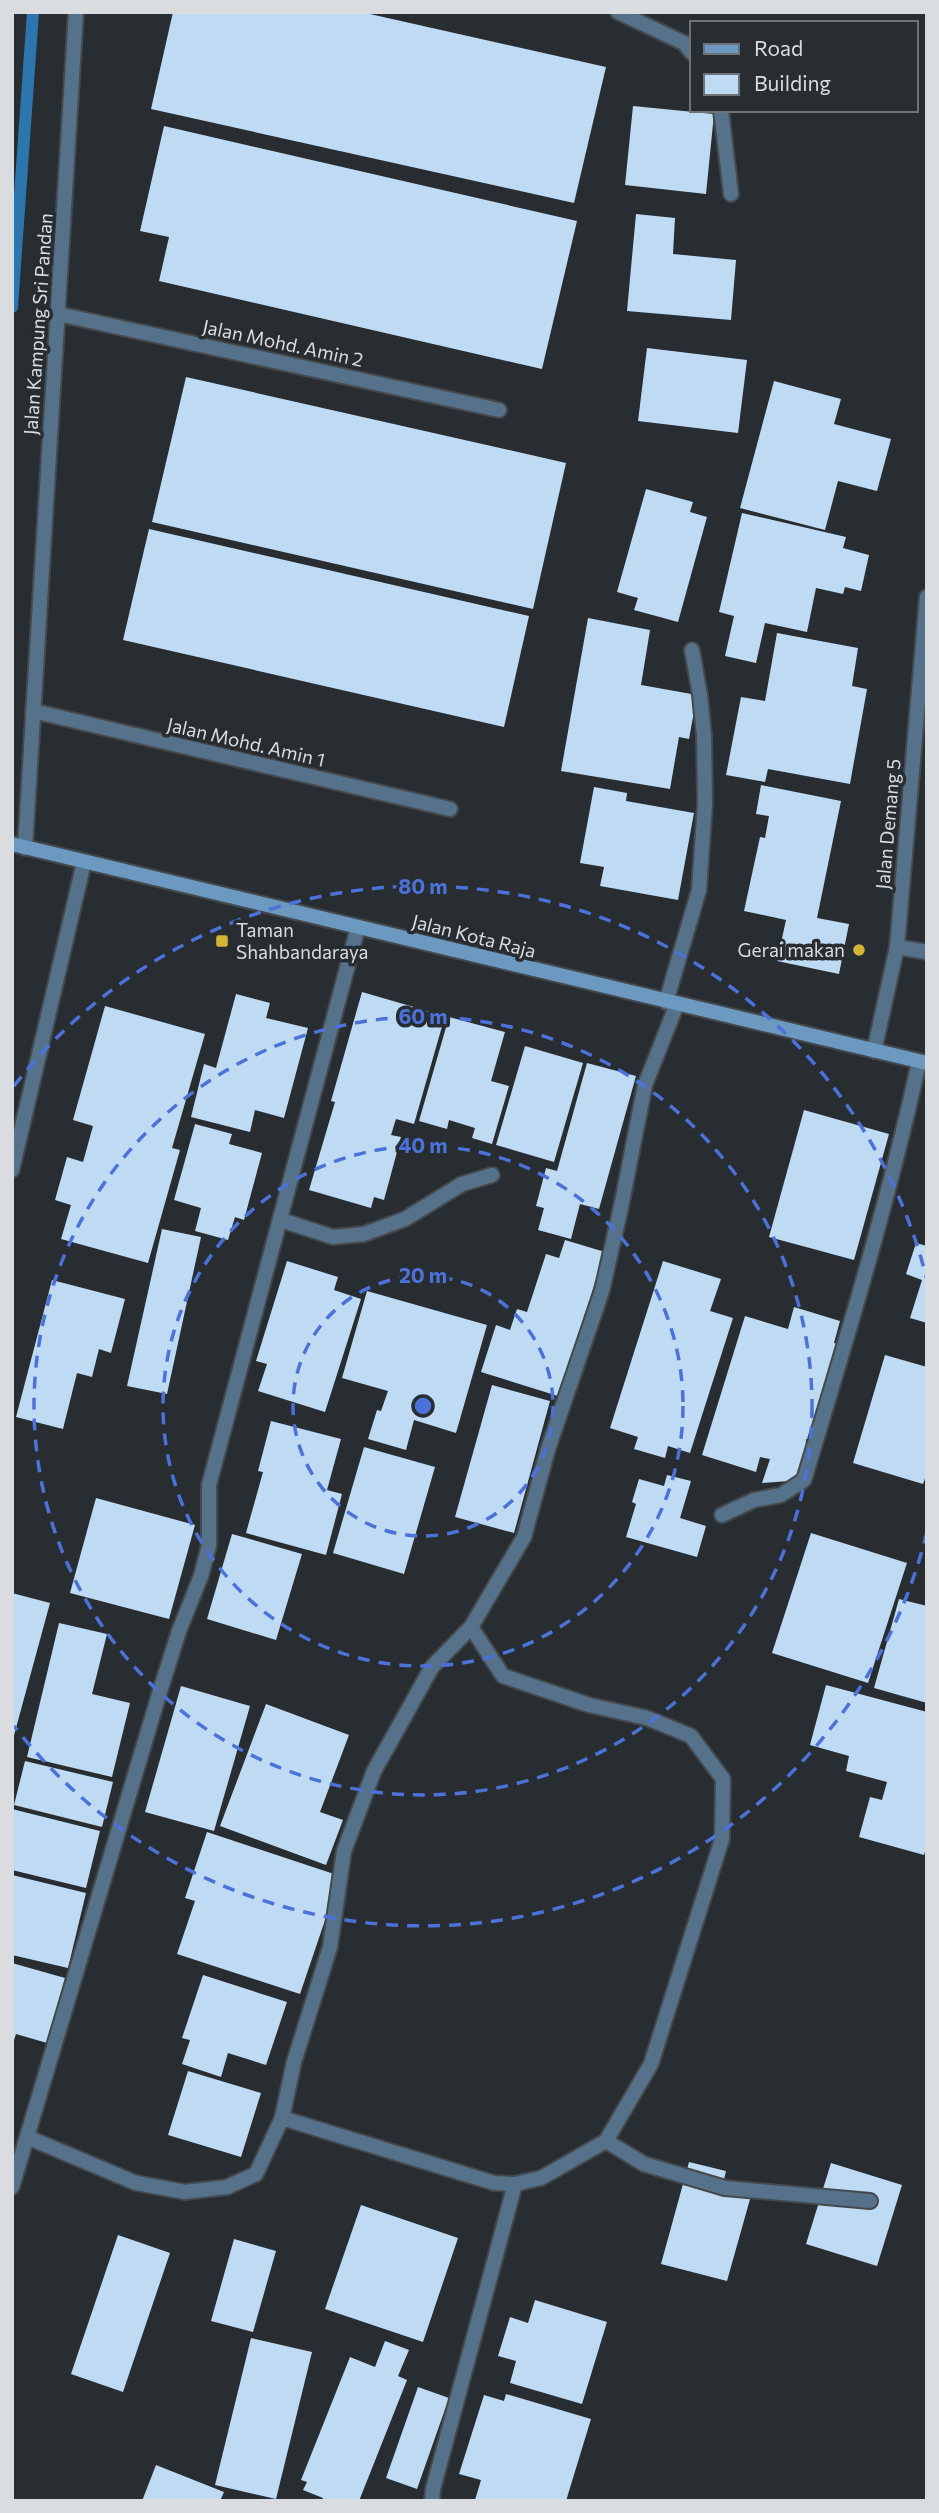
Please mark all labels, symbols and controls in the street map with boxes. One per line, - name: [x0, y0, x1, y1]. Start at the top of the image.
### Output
- legend: [690, 21, 918, 112]
- text: Road: [754, 35, 803, 60]
- text: Building: [754, 70, 831, 95]
- street label: Jalan Kampung Sri Pandan: [18, 212, 57, 436]
- street label: Jalan Mohd. Amin 2: [201, 314, 366, 371]
- street label: Jalan Mohd. Amin 1: [165, 712, 327, 771]
- street label: Jalan Demang 5: [870, 758, 905, 890]
- text: 80 m: [398, 873, 448, 898]
- street label: Jalan Kota Raja: [410, 909, 538, 962]
- place label: Taman Shahbandaraya: [236, 918, 369, 963]
- marker: Taman Shahbandaraya: [214, 933, 230, 949]
- place label: Gerai makan: [738, 938, 845, 961]
- marker: Gerai makan: [851, 942, 867, 958]
- text: 60 m: [398, 1003, 448, 1028]
- text: 40 m: [398, 1132, 448, 1157]
- text: 20 m: [399, 1262, 447, 1287]
- centre of rings: [411, 1394, 435, 1418]

